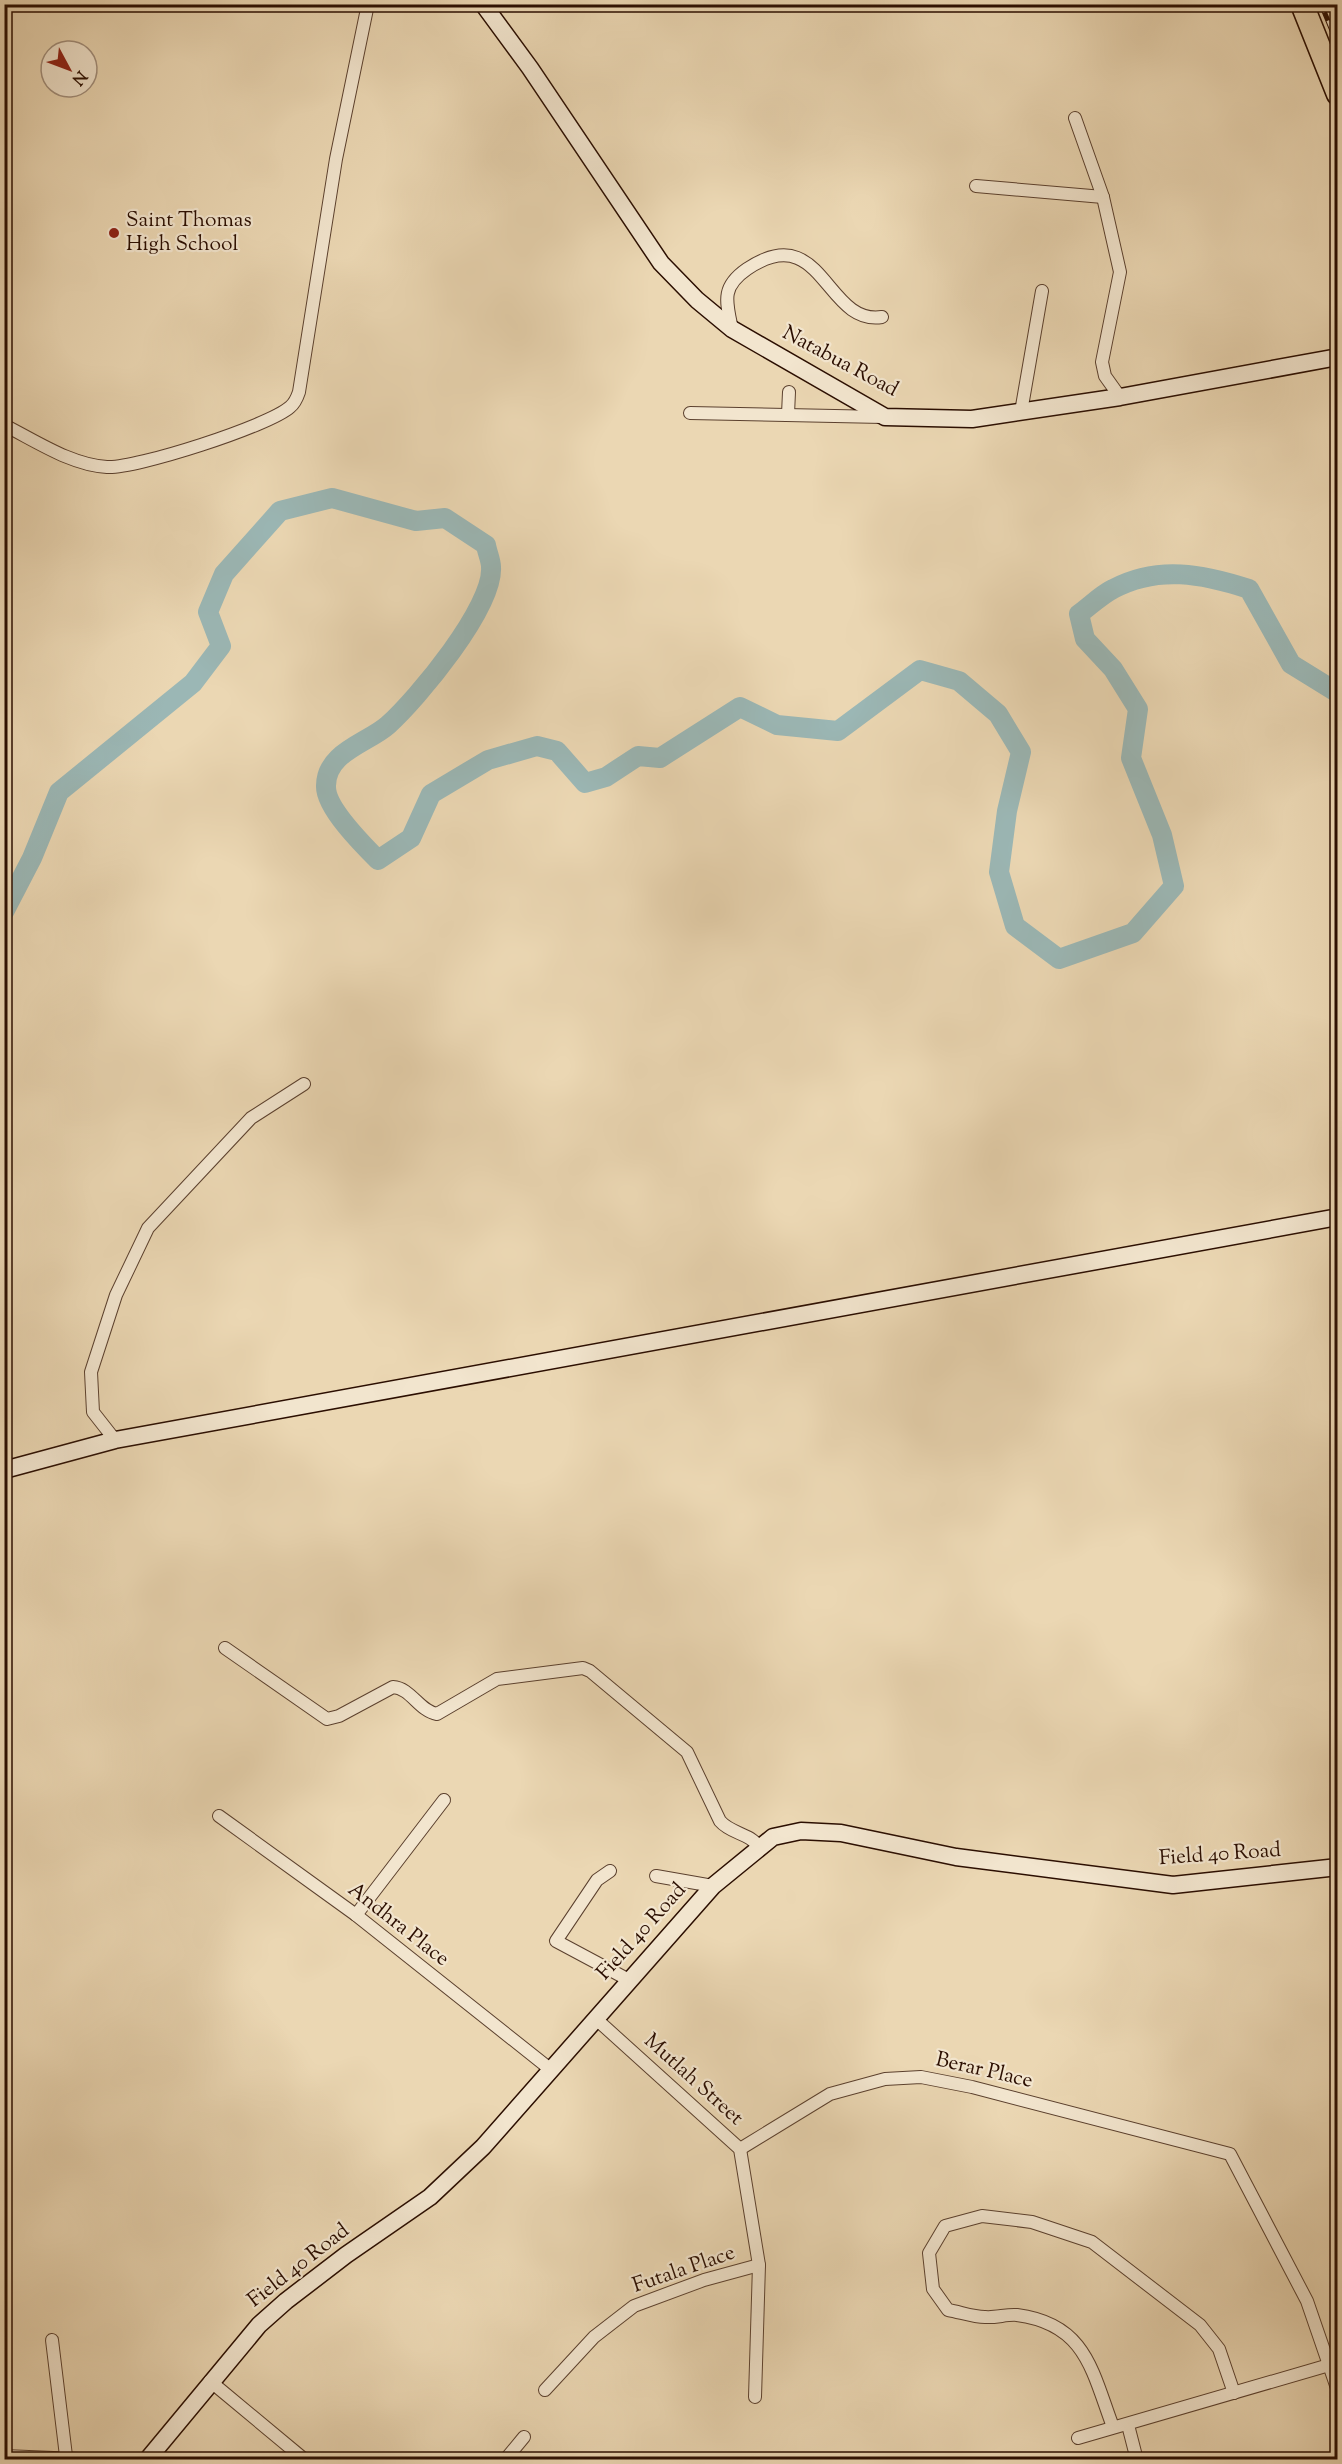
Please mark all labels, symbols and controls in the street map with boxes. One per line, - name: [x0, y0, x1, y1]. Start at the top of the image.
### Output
- north arrow: [39, 39, 99, 99]
- text: N: [65, 65, 91, 90]
- place label: Saint Thomas High School: [126, 206, 252, 260]
- marker: Saint Thomas High School: [107, 226, 121, 240]
- street label: Natabua Road: [777, 319, 904, 405]
- street label: Field 40 Road: [1158, 1836, 1282, 1874]
- street label: Andhra Place: [341, 1876, 455, 1974]
- street label: Field 40 Road: [590, 1877, 694, 1987]
- street label: Mutlah Street: [637, 2027, 749, 2133]
- street label: Berar Place: [932, 2045, 1036, 2097]
- street label: Field 40 Road: [242, 2217, 356, 2315]
- street label: Futala Place: [629, 2238, 739, 2302]

